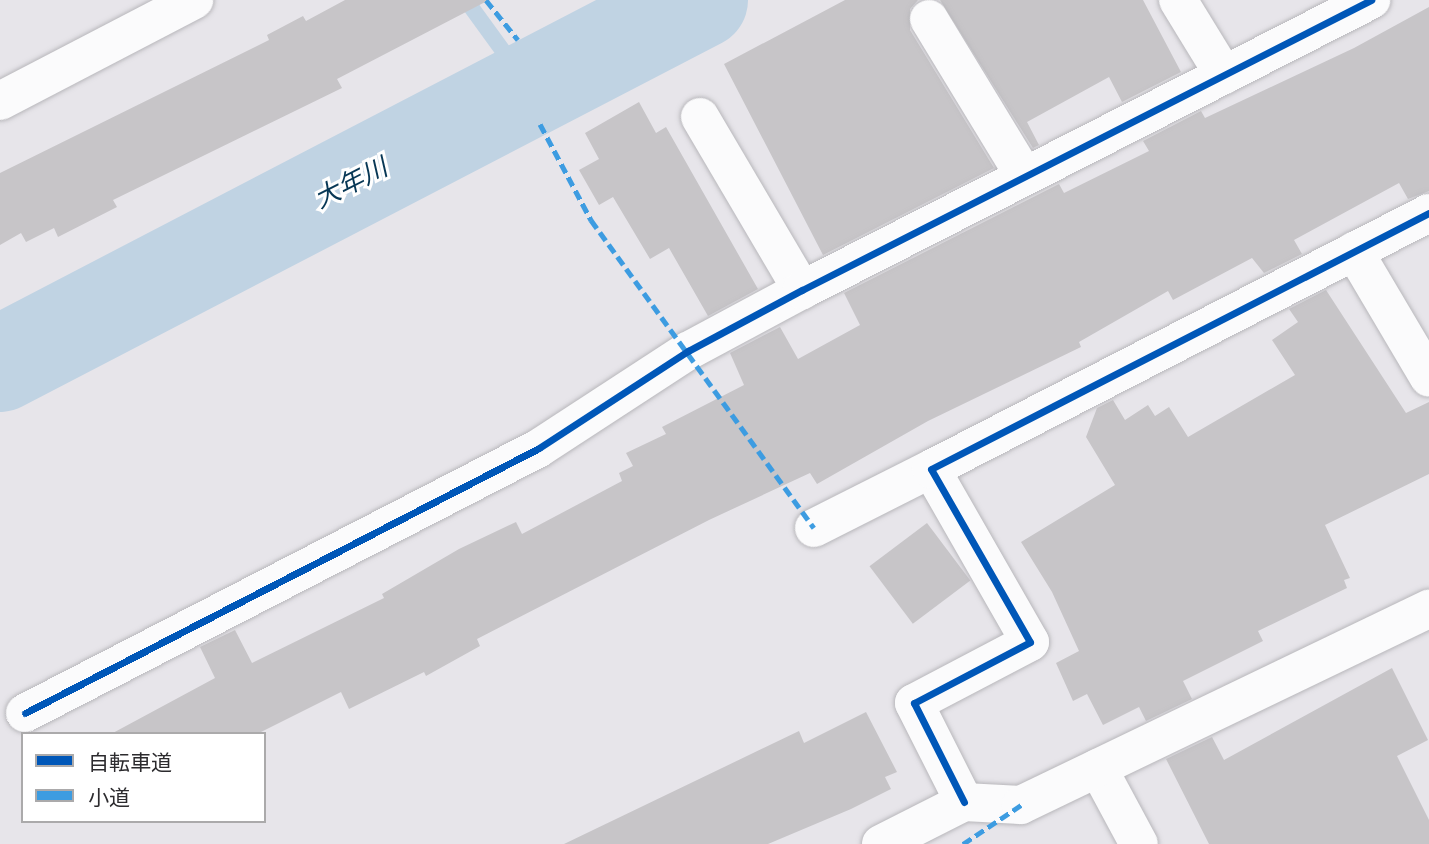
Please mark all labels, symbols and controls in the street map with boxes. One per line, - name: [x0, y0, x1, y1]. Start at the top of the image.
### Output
- water label: 大年川: [308, 150, 392, 214]
- legend: [21, 732, 266, 823]
- text: 自転車道: [88, 749, 172, 774]
- text: 小道: [88, 784, 130, 809]

